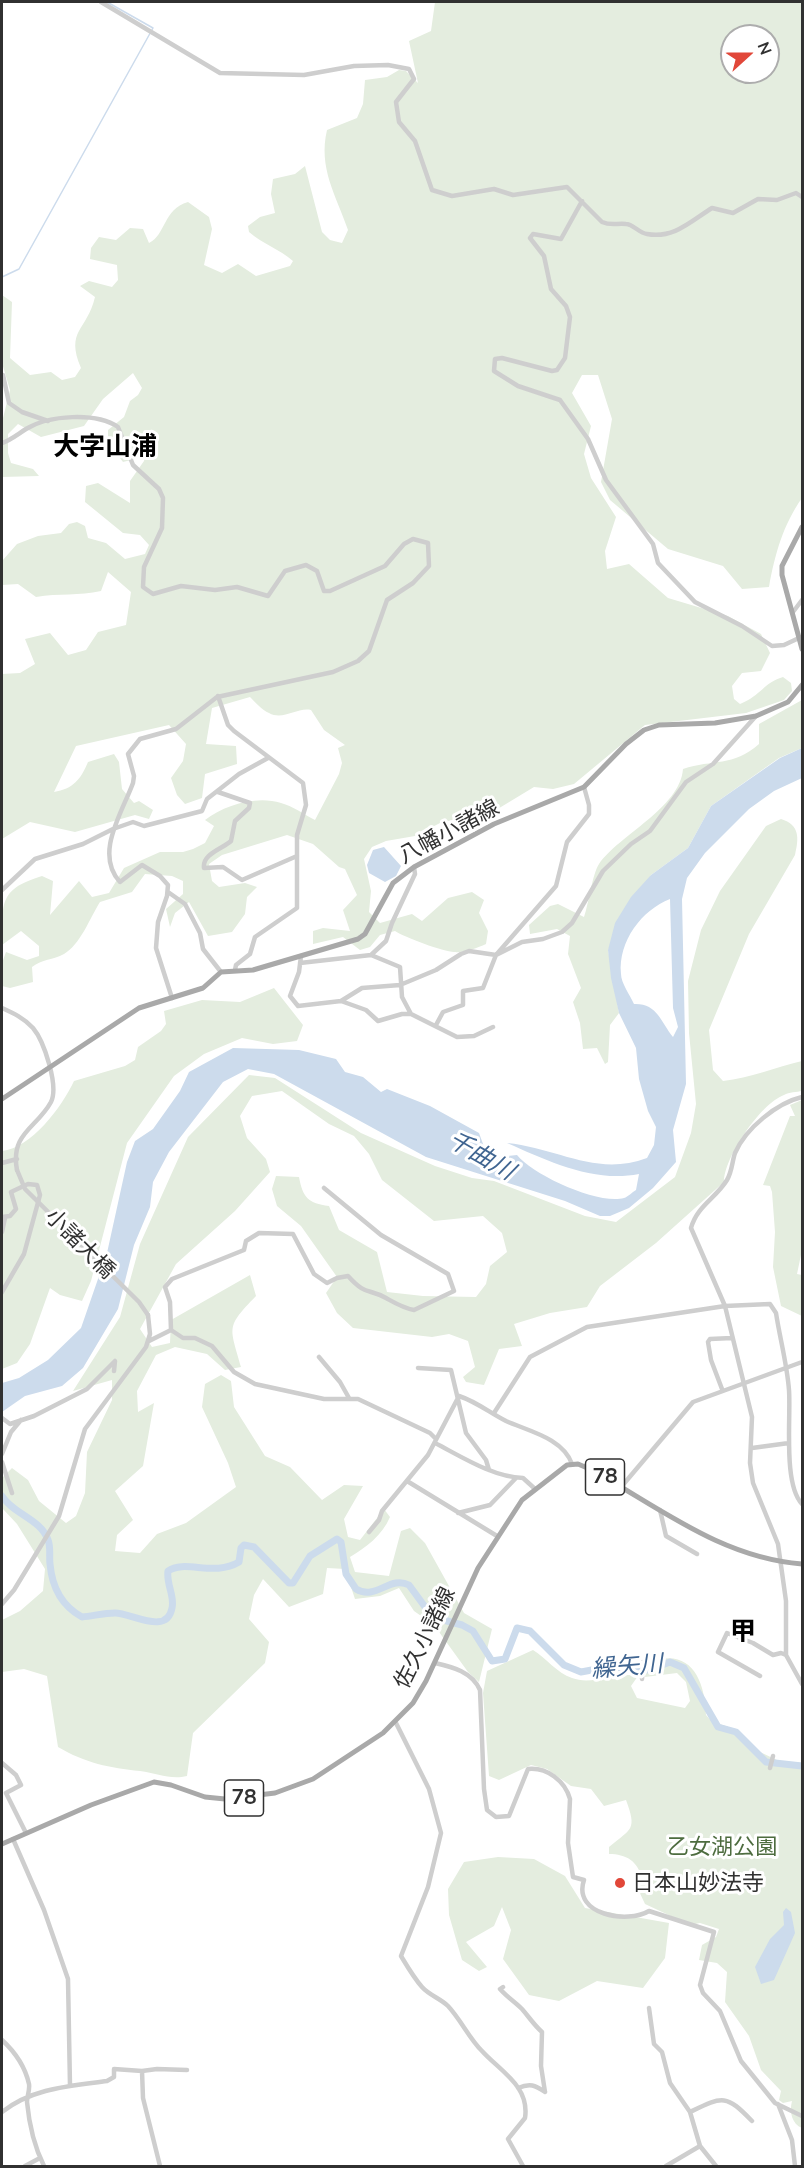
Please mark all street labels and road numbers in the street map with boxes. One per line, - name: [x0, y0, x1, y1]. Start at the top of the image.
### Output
- street label: 八幡小諸線: [394, 795, 504, 869]
- street label: 小諸大橋: [40, 1204, 120, 1284]
- road number: 78: [586, 1459, 624, 1495]
- street label: 佐久小諸線: [389, 1583, 461, 1693]
- road number: 78: [224, 1780, 264, 1816]

